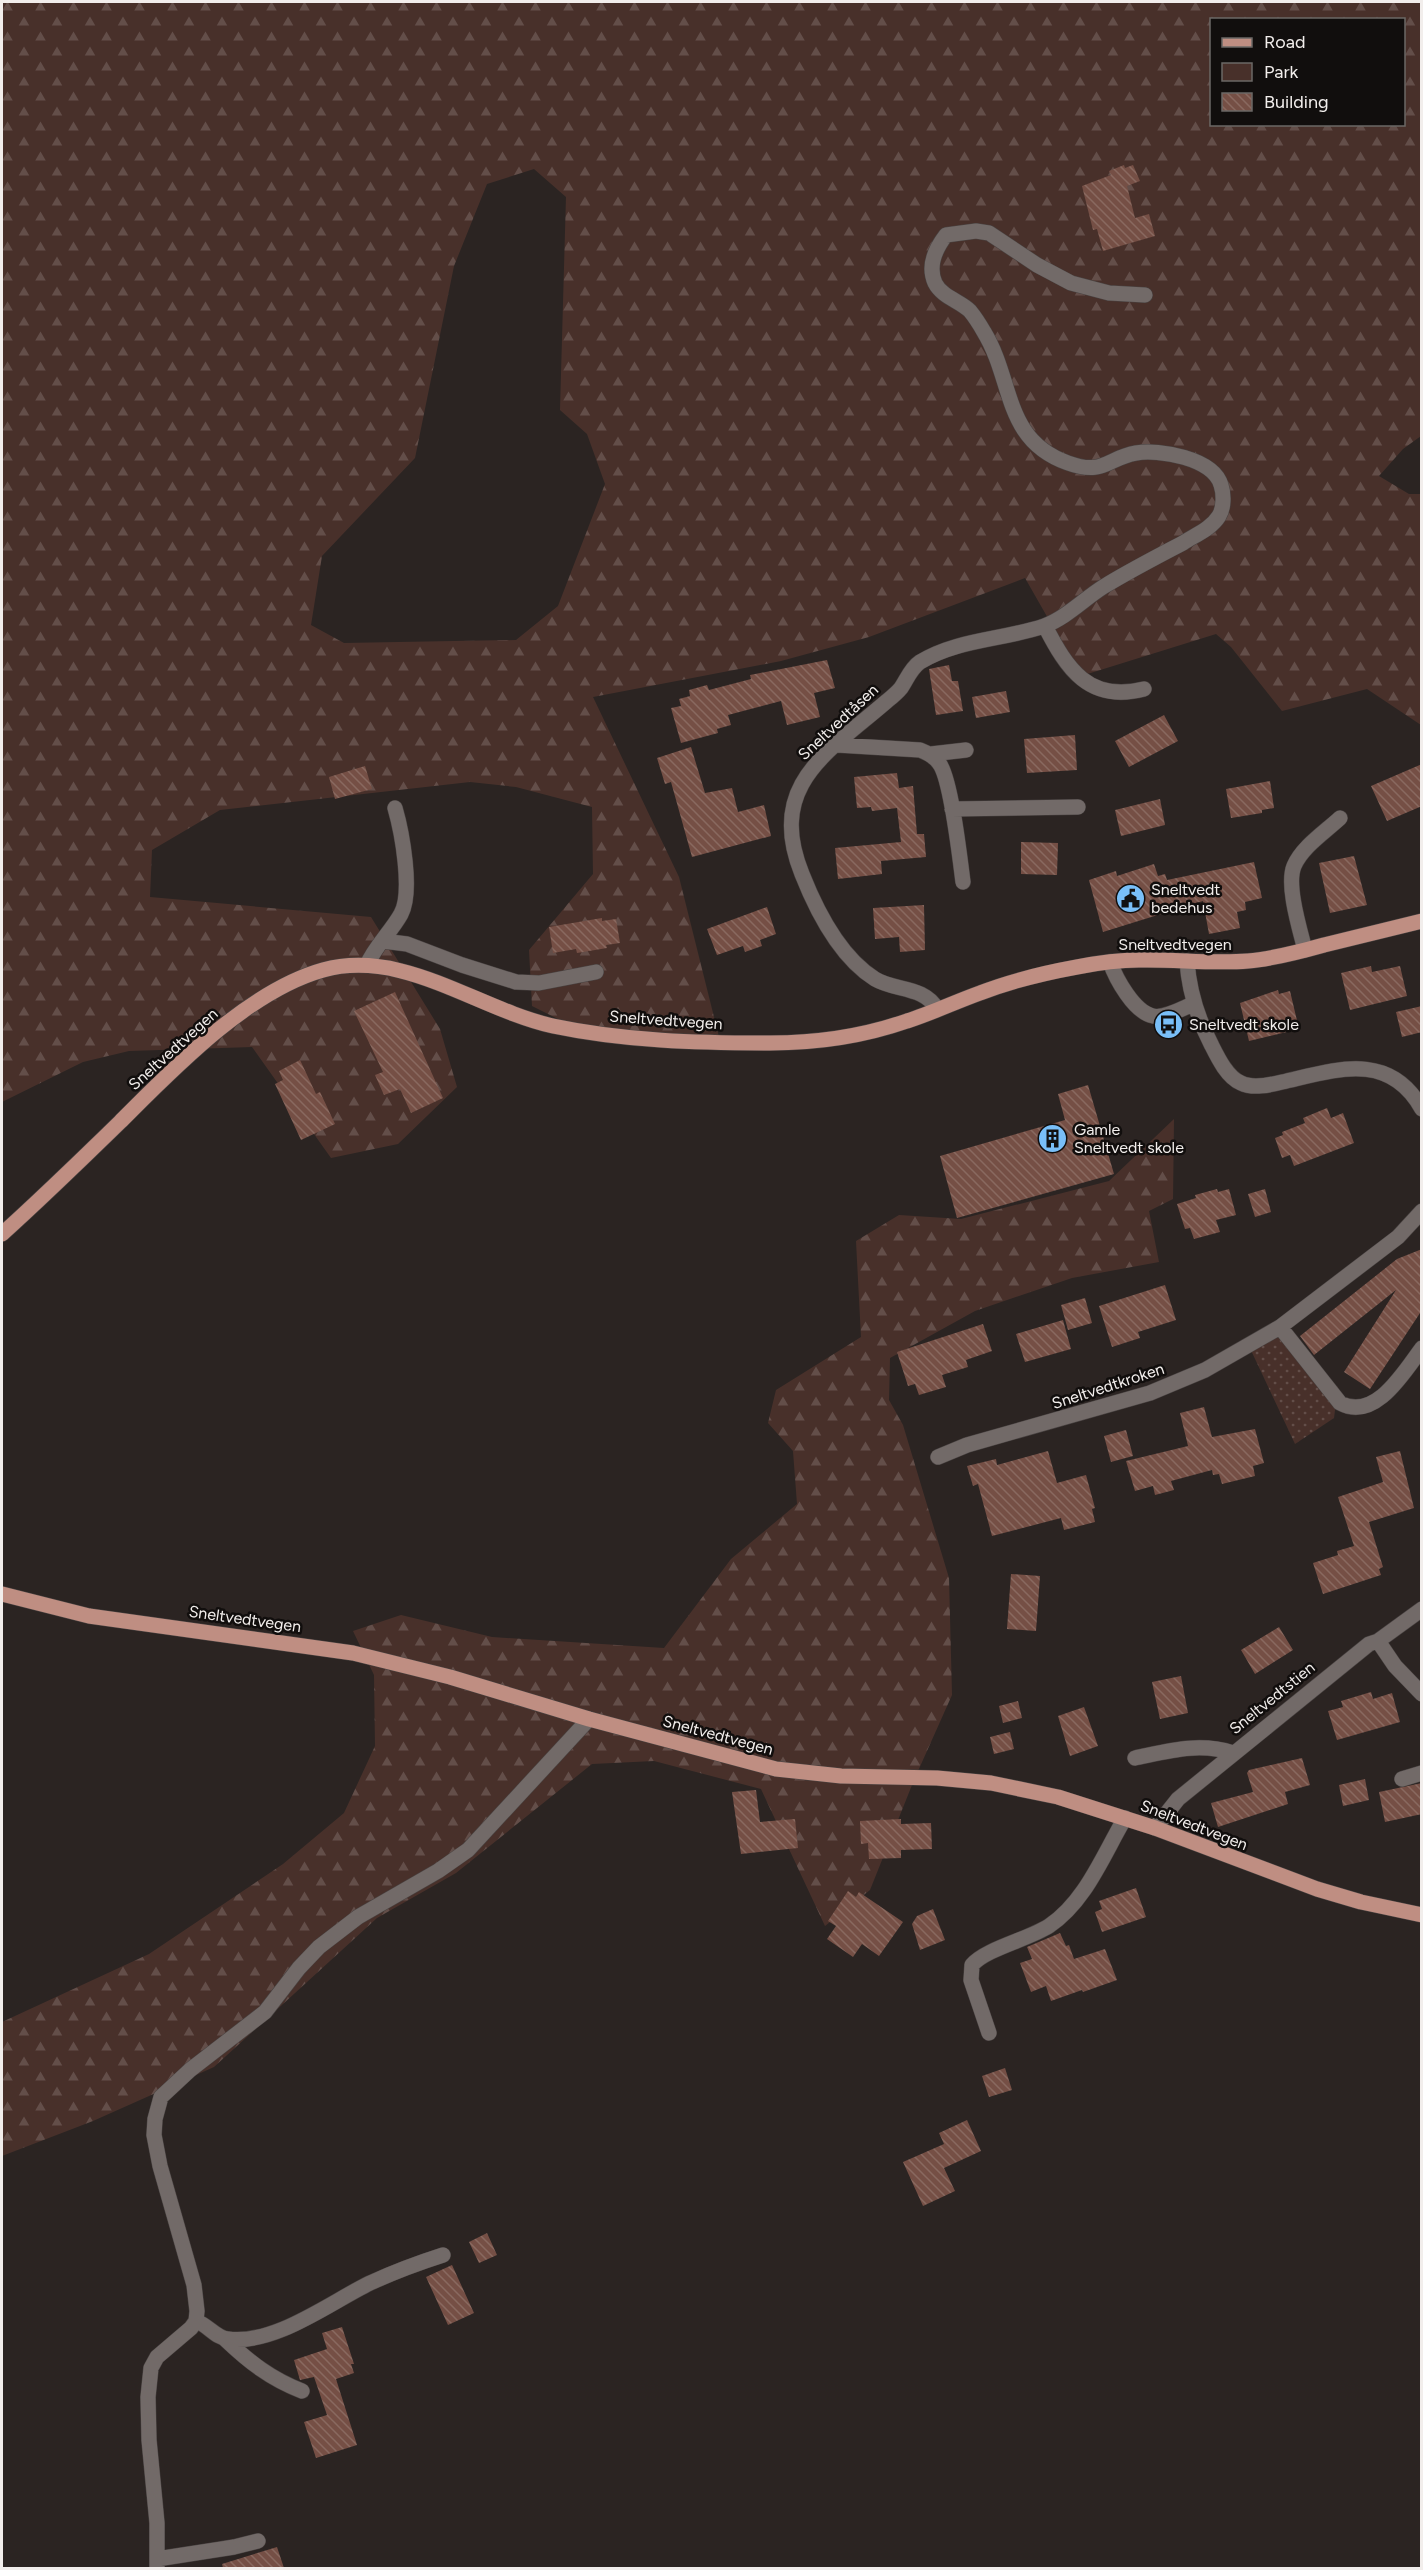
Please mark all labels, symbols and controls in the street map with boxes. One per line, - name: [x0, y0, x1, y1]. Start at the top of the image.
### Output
- legend: [1210, 18, 1405, 126]
- text: Road: [1264, 31, 1305, 53]
- text: Park: [1264, 61, 1299, 83]
- text: Building: [1264, 91, 1329, 113]
- street label: Sneltvedtåsen: [794, 680, 882, 764]
- place label: Sneltvedt bedehus: [1151, 880, 1220, 917]
- public building icon: Sneltvedt bedehus: [1114, 882, 1146, 914]
- street label: Sneltvedtvegen: [1118, 935, 1232, 954]
- street label: Sneltvedtvegen: [125, 1004, 221, 1094]
- street label: Sneltvedtvegen: [609, 1007, 723, 1033]
- bus stop icon: Sneltvedt skole: [1152, 1008, 1184, 1040]
- place label: Sneltvedt skole: [1189, 1015, 1299, 1034]
- place label: Gamle Sneltvedt skole: [1074, 1120, 1184, 1157]
- building icon: Gamle Sneltvedt skole: [1037, 1122, 1069, 1154]
- street label: Sneltvedtkroken: [1049, 1359, 1167, 1413]
- street label: Sneltvedtvegen: [188, 1602, 302, 1636]
- street label: Sneltvedtstien: [1226, 1658, 1319, 1738]
- street label: Sneltvedtvegen: [661, 1711, 775, 1759]
- street label: Sneltvedtvegen: [1138, 1796, 1250, 1854]

